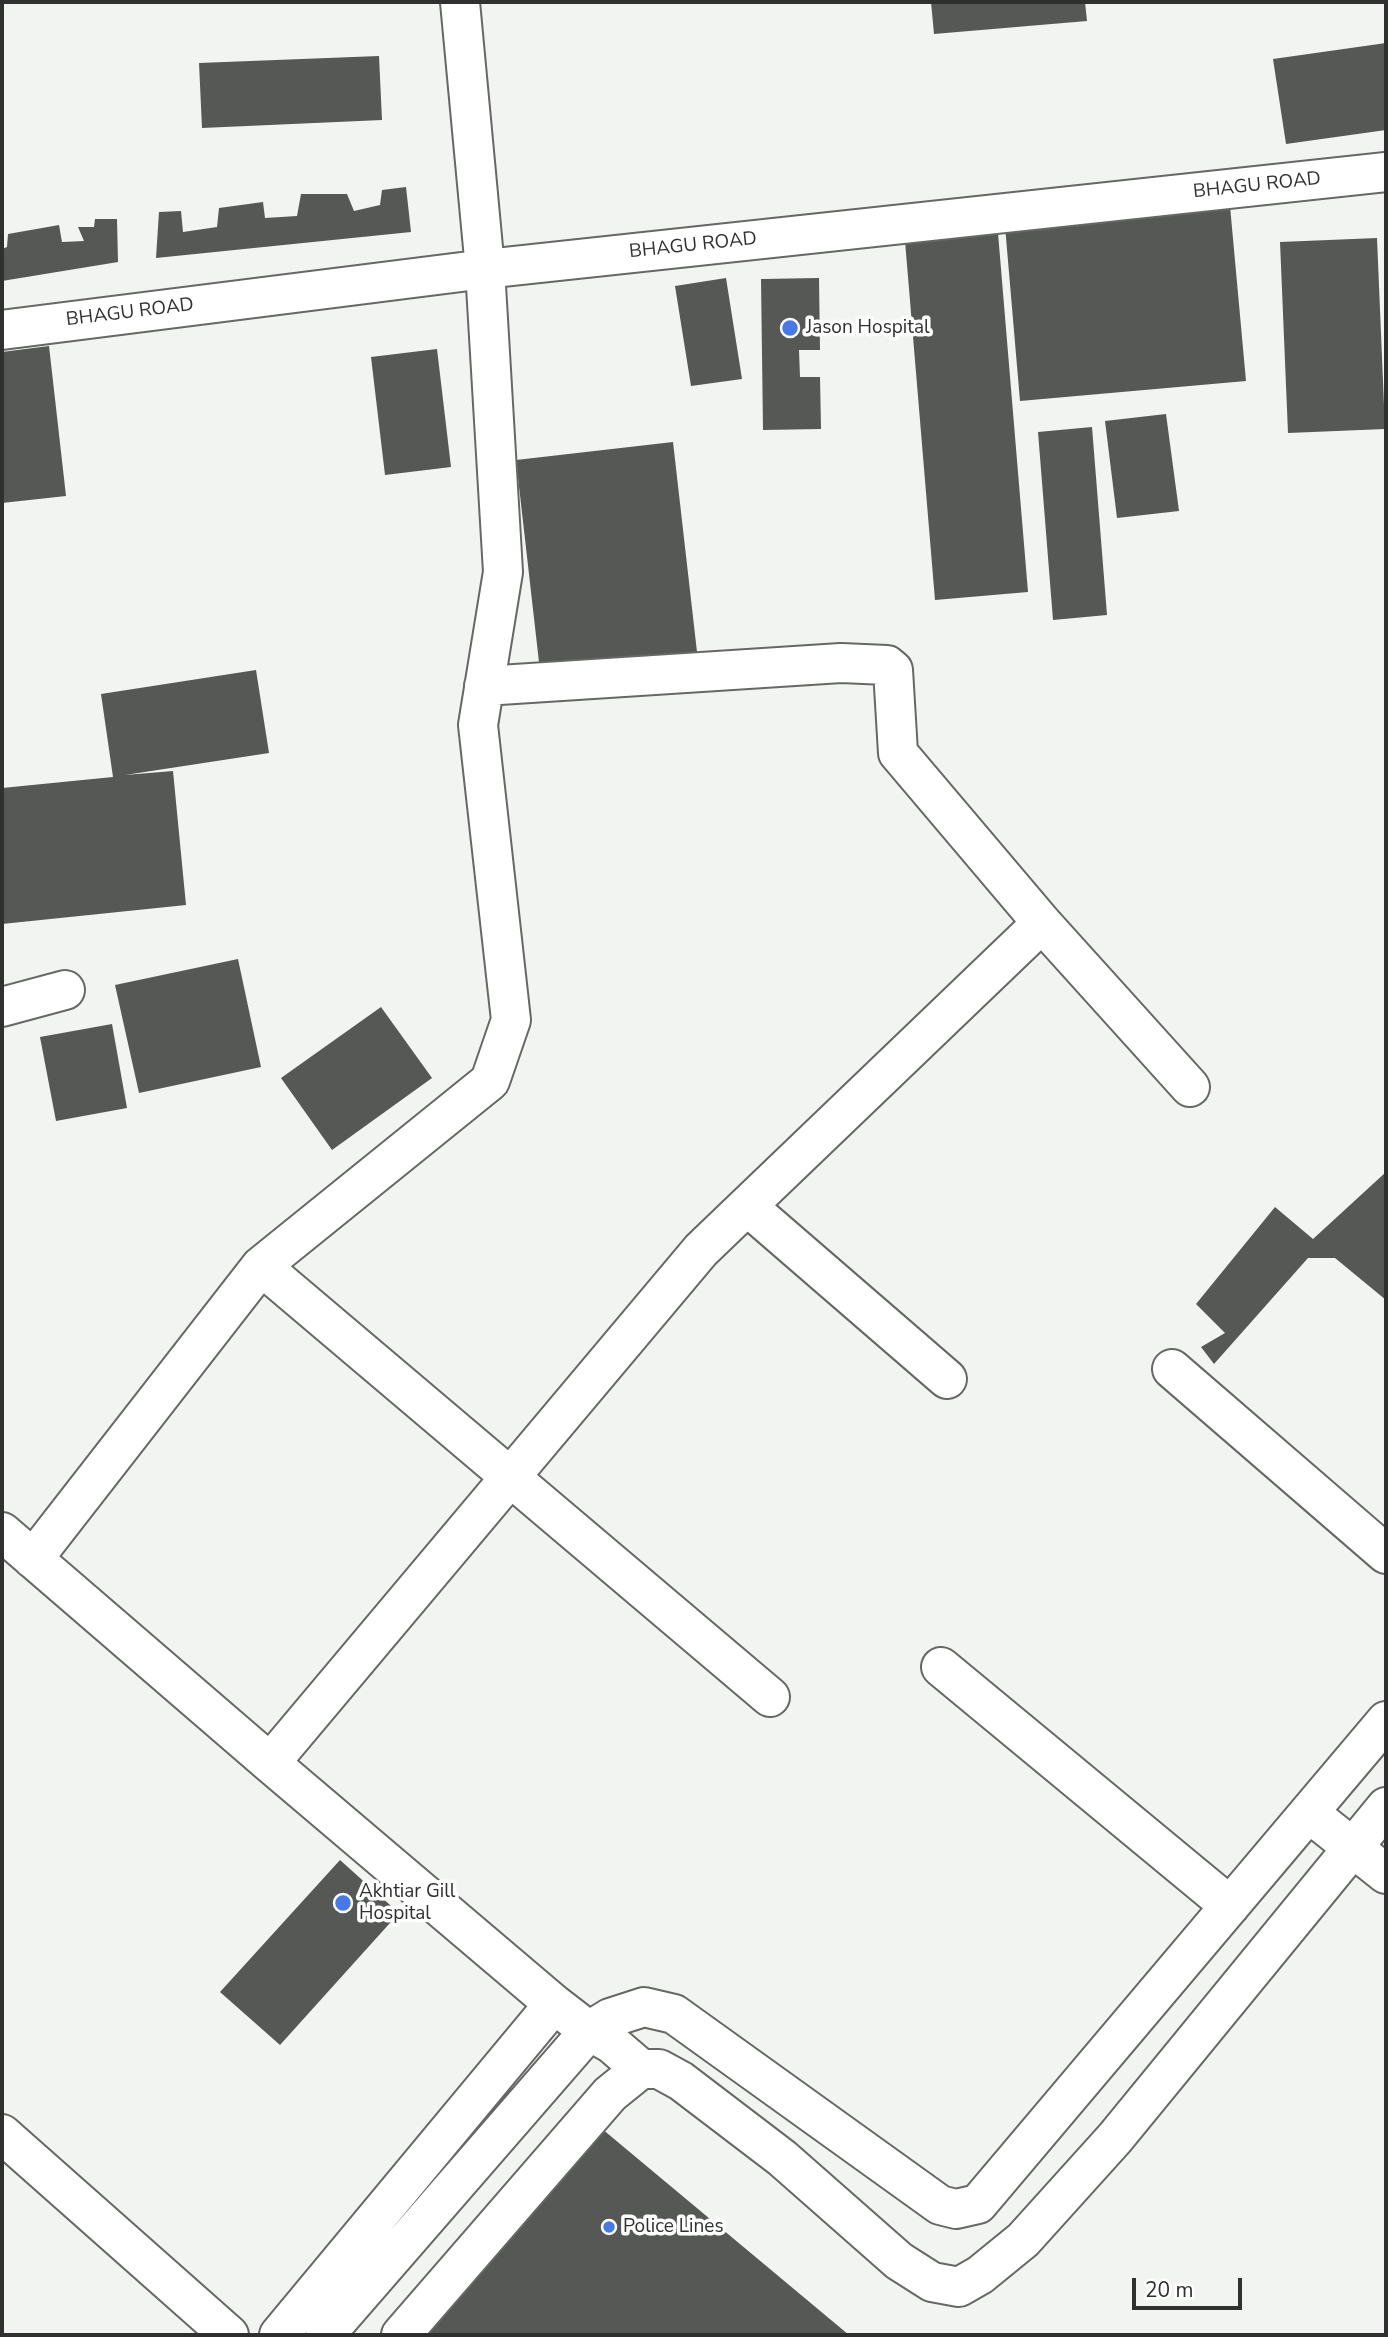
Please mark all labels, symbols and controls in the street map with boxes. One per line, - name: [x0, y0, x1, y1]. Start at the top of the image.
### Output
- street label: BHAGU ROAD: [1192, 168, 1322, 204]
- street label: BHAGU ROAD: [628, 228, 758, 264]
- street label: BHAGU ROAD: [65, 294, 195, 332]
- place label: Jason Hospital: [806, 317, 930, 339]
- marker: Jason Hospital: [780, 318, 800, 338]
- place label: Akhtiar Gill Hospital: [359, 1881, 455, 1925]
- marker: Akhtiar Gill Hospital: [333, 1893, 353, 1913]
- place label: Police Lines: [623, 2216, 724, 2238]
- marker: Police Lines: [601, 2219, 617, 2235]
- scale bar: [1136, 2264, 1246, 2308]
- text: 20 m: [1145, 2276, 1194, 2304]

